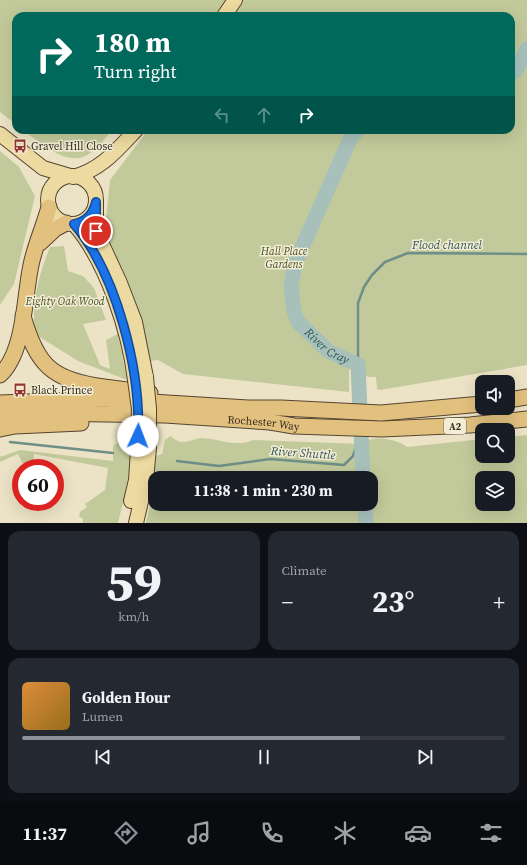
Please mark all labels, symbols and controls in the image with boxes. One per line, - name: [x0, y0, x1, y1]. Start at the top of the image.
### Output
- text: 180 m: [94, 23, 171, 61]
- icon: right: [28, 28, 80, 80]
- text: Turn right: [94, 59, 176, 84]
- icon: left: [211, 104, 233, 126]
- icon: ahead: [253, 104, 275, 126]
- icon: right: [295, 104, 317, 126]
- bus stop icon: Gravel Hill Close: [12, 138, 28, 154]
- place label: Gravel Hill Close: [31, 139, 113, 154]
- pin: [79, 214, 113, 248]
- icon: arrive: [85, 220, 107, 242]
- water label: Flood channel: [411, 237, 483, 253]
- park label: Hall Place Gardens: [260, 244, 308, 272]
- park label: Eighty Oak Wood: [24, 294, 105, 309]
- water label: River Cray: [300, 324, 352, 368]
- map controls: [475, 375, 515, 511]
- button: sound: [475, 375, 515, 415]
- bus stop icon: Black Prince: [12, 382, 28, 398]
- place label: Black Prince: [31, 383, 93, 398]
- street label: Rochester Way: [227, 412, 300, 434]
- position arrow: [117, 415, 159, 457]
- road number: A2: [444, 418, 466, 434]
- button: search: [475, 423, 515, 463]
- water label: River Shuttle: [269, 443, 336, 463]
- speed limit sign: 60: [12, 459, 64, 511]
- button: layers: [475, 471, 515, 511]
- text: 11:38 · 1 min · 230 m: [194, 480, 333, 501]
- text: 59: [106, 546, 162, 617]
- text: Climate: [282, 562, 327, 579]
- text: 23°: [372, 581, 414, 622]
- text: −: [282, 587, 293, 617]
- text: +: [493, 587, 505, 617]
- text: km/h: [118, 608, 149, 625]
- text: Golden Hour: [82, 687, 170, 708]
- text: Lumen: [82, 708, 123, 725]
- icon: previous: [92, 746, 114, 768]
- icon: pause: [253, 746, 275, 768]
- icon: next: [414, 746, 436, 768]
- icon: directions: [112, 819, 140, 847]
- icon: music: [185, 819, 213, 847]
- icon: phone: [258, 819, 286, 847]
- icon: climate: [331, 819, 359, 847]
- icon: car: [404, 819, 432, 847]
- icon: filters: [477, 819, 505, 847]
- text: 11:37: [22, 821, 67, 846]

